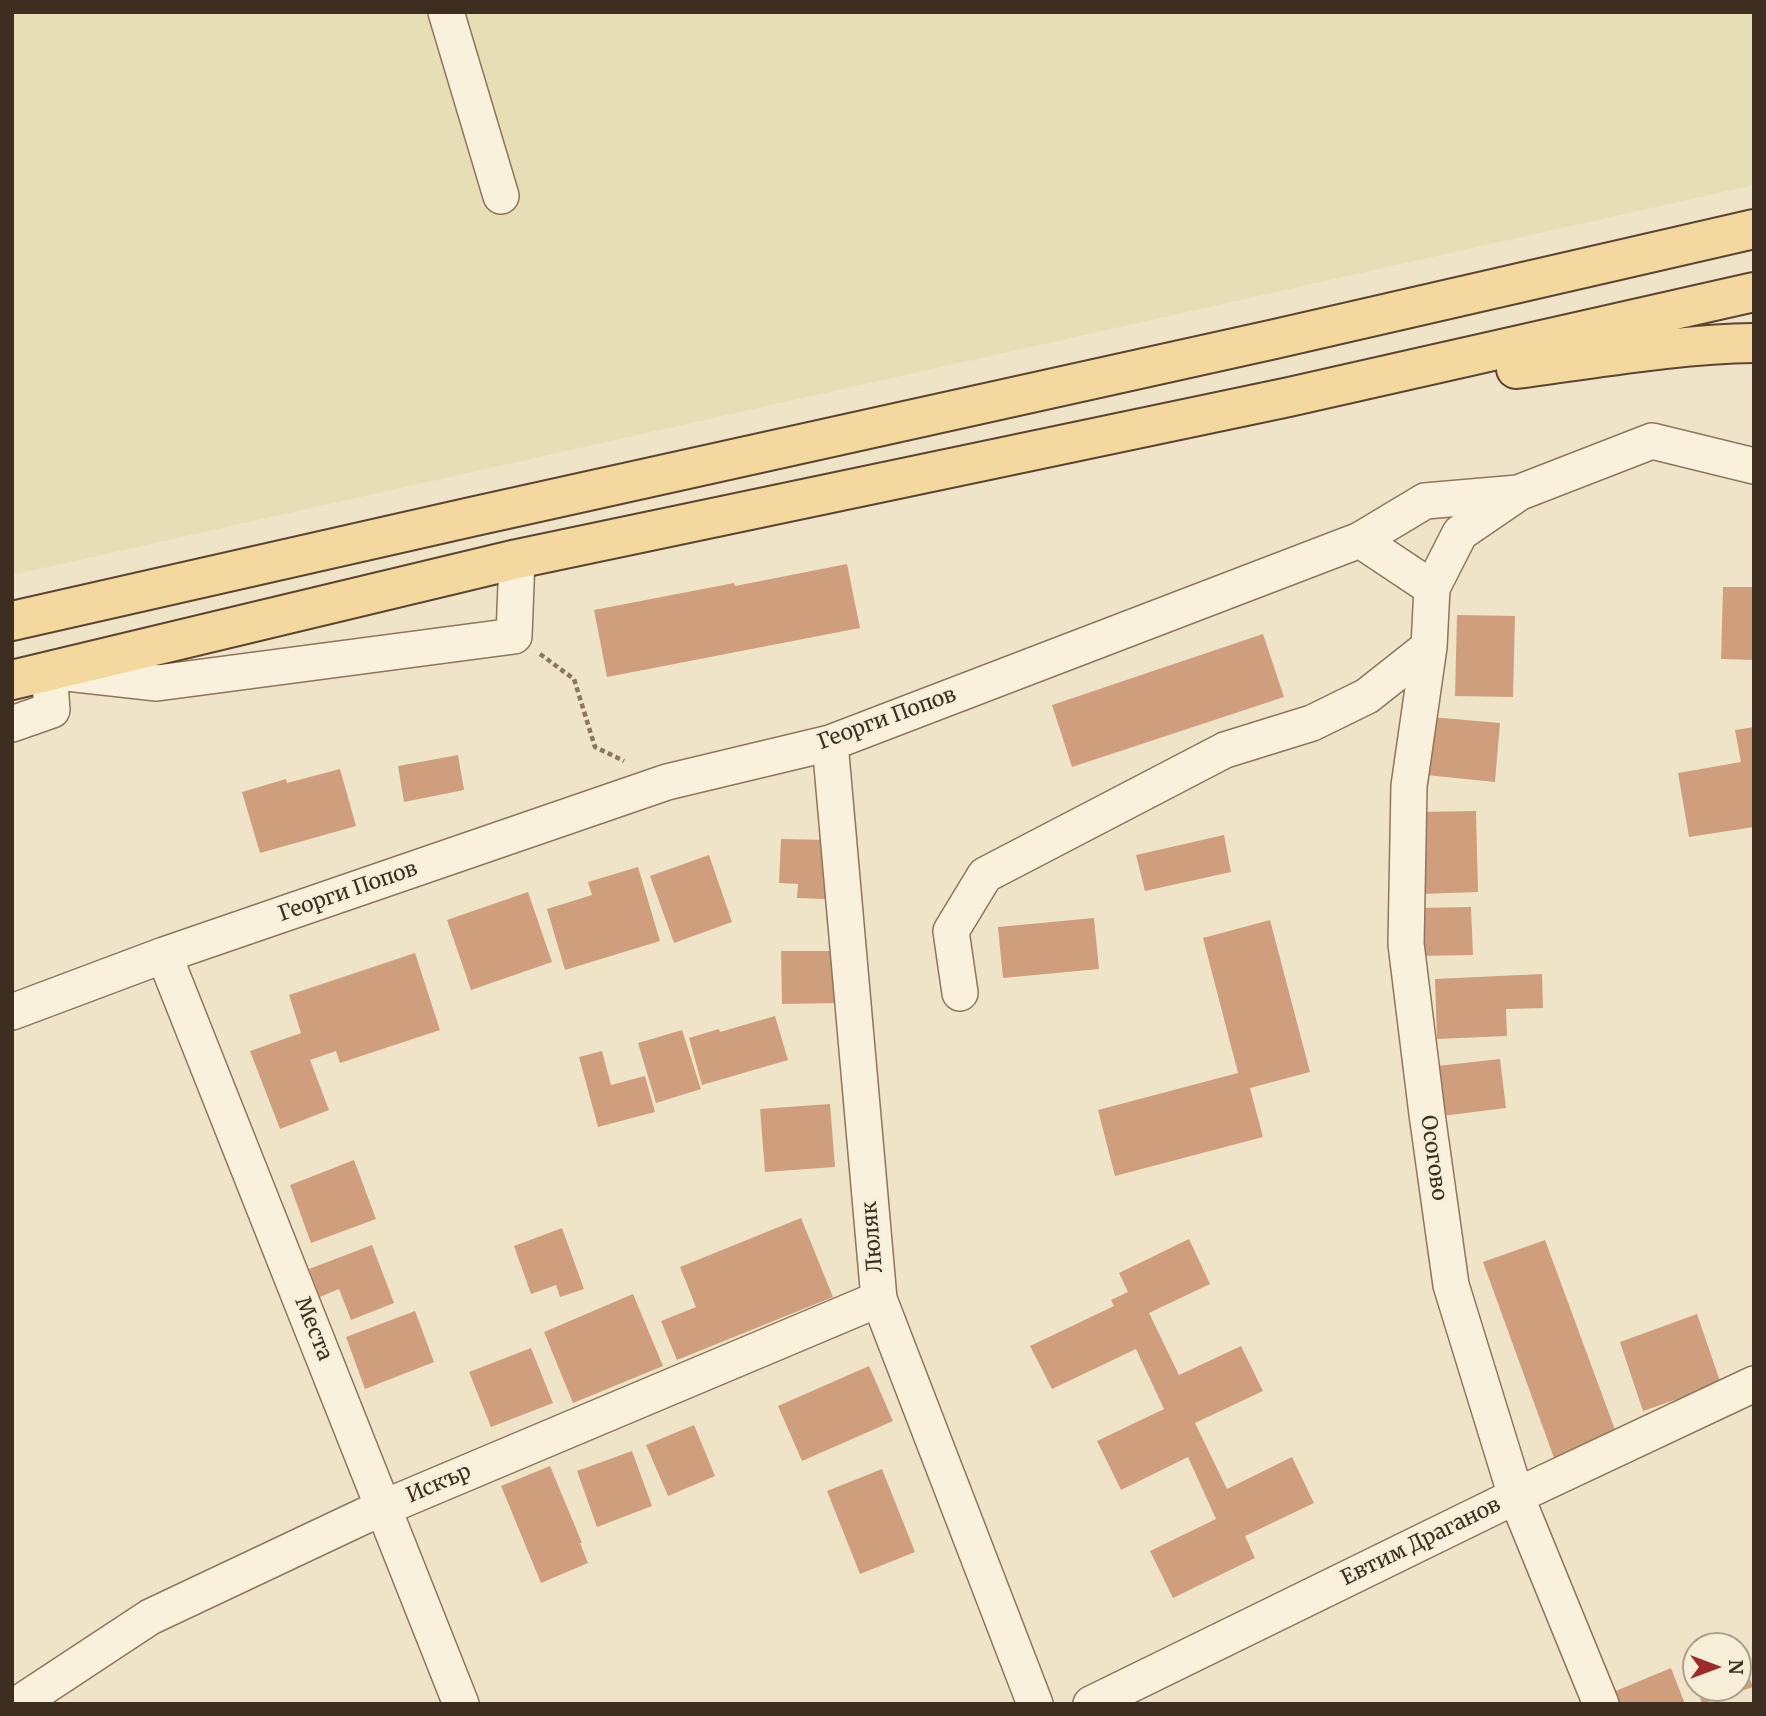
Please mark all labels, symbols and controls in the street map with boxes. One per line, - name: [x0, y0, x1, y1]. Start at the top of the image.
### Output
- street label: Георги Попов: [814, 682, 960, 756]
- street label: Георги Попов: [275, 856, 421, 928]
- street label: Осогово: [1415, 1114, 1451, 1202]
- street label: Люляк: [857, 1200, 889, 1274]
- street label: Места: [289, 1294, 337, 1364]
- street label: Искър: [403, 1459, 475, 1509]
- street label: Евтим Драганов: [1337, 1493, 1505, 1591]
- north arrow: [1682, 1632, 1752, 1702]
- text: N: [1724, 1659, 1748, 1675]

